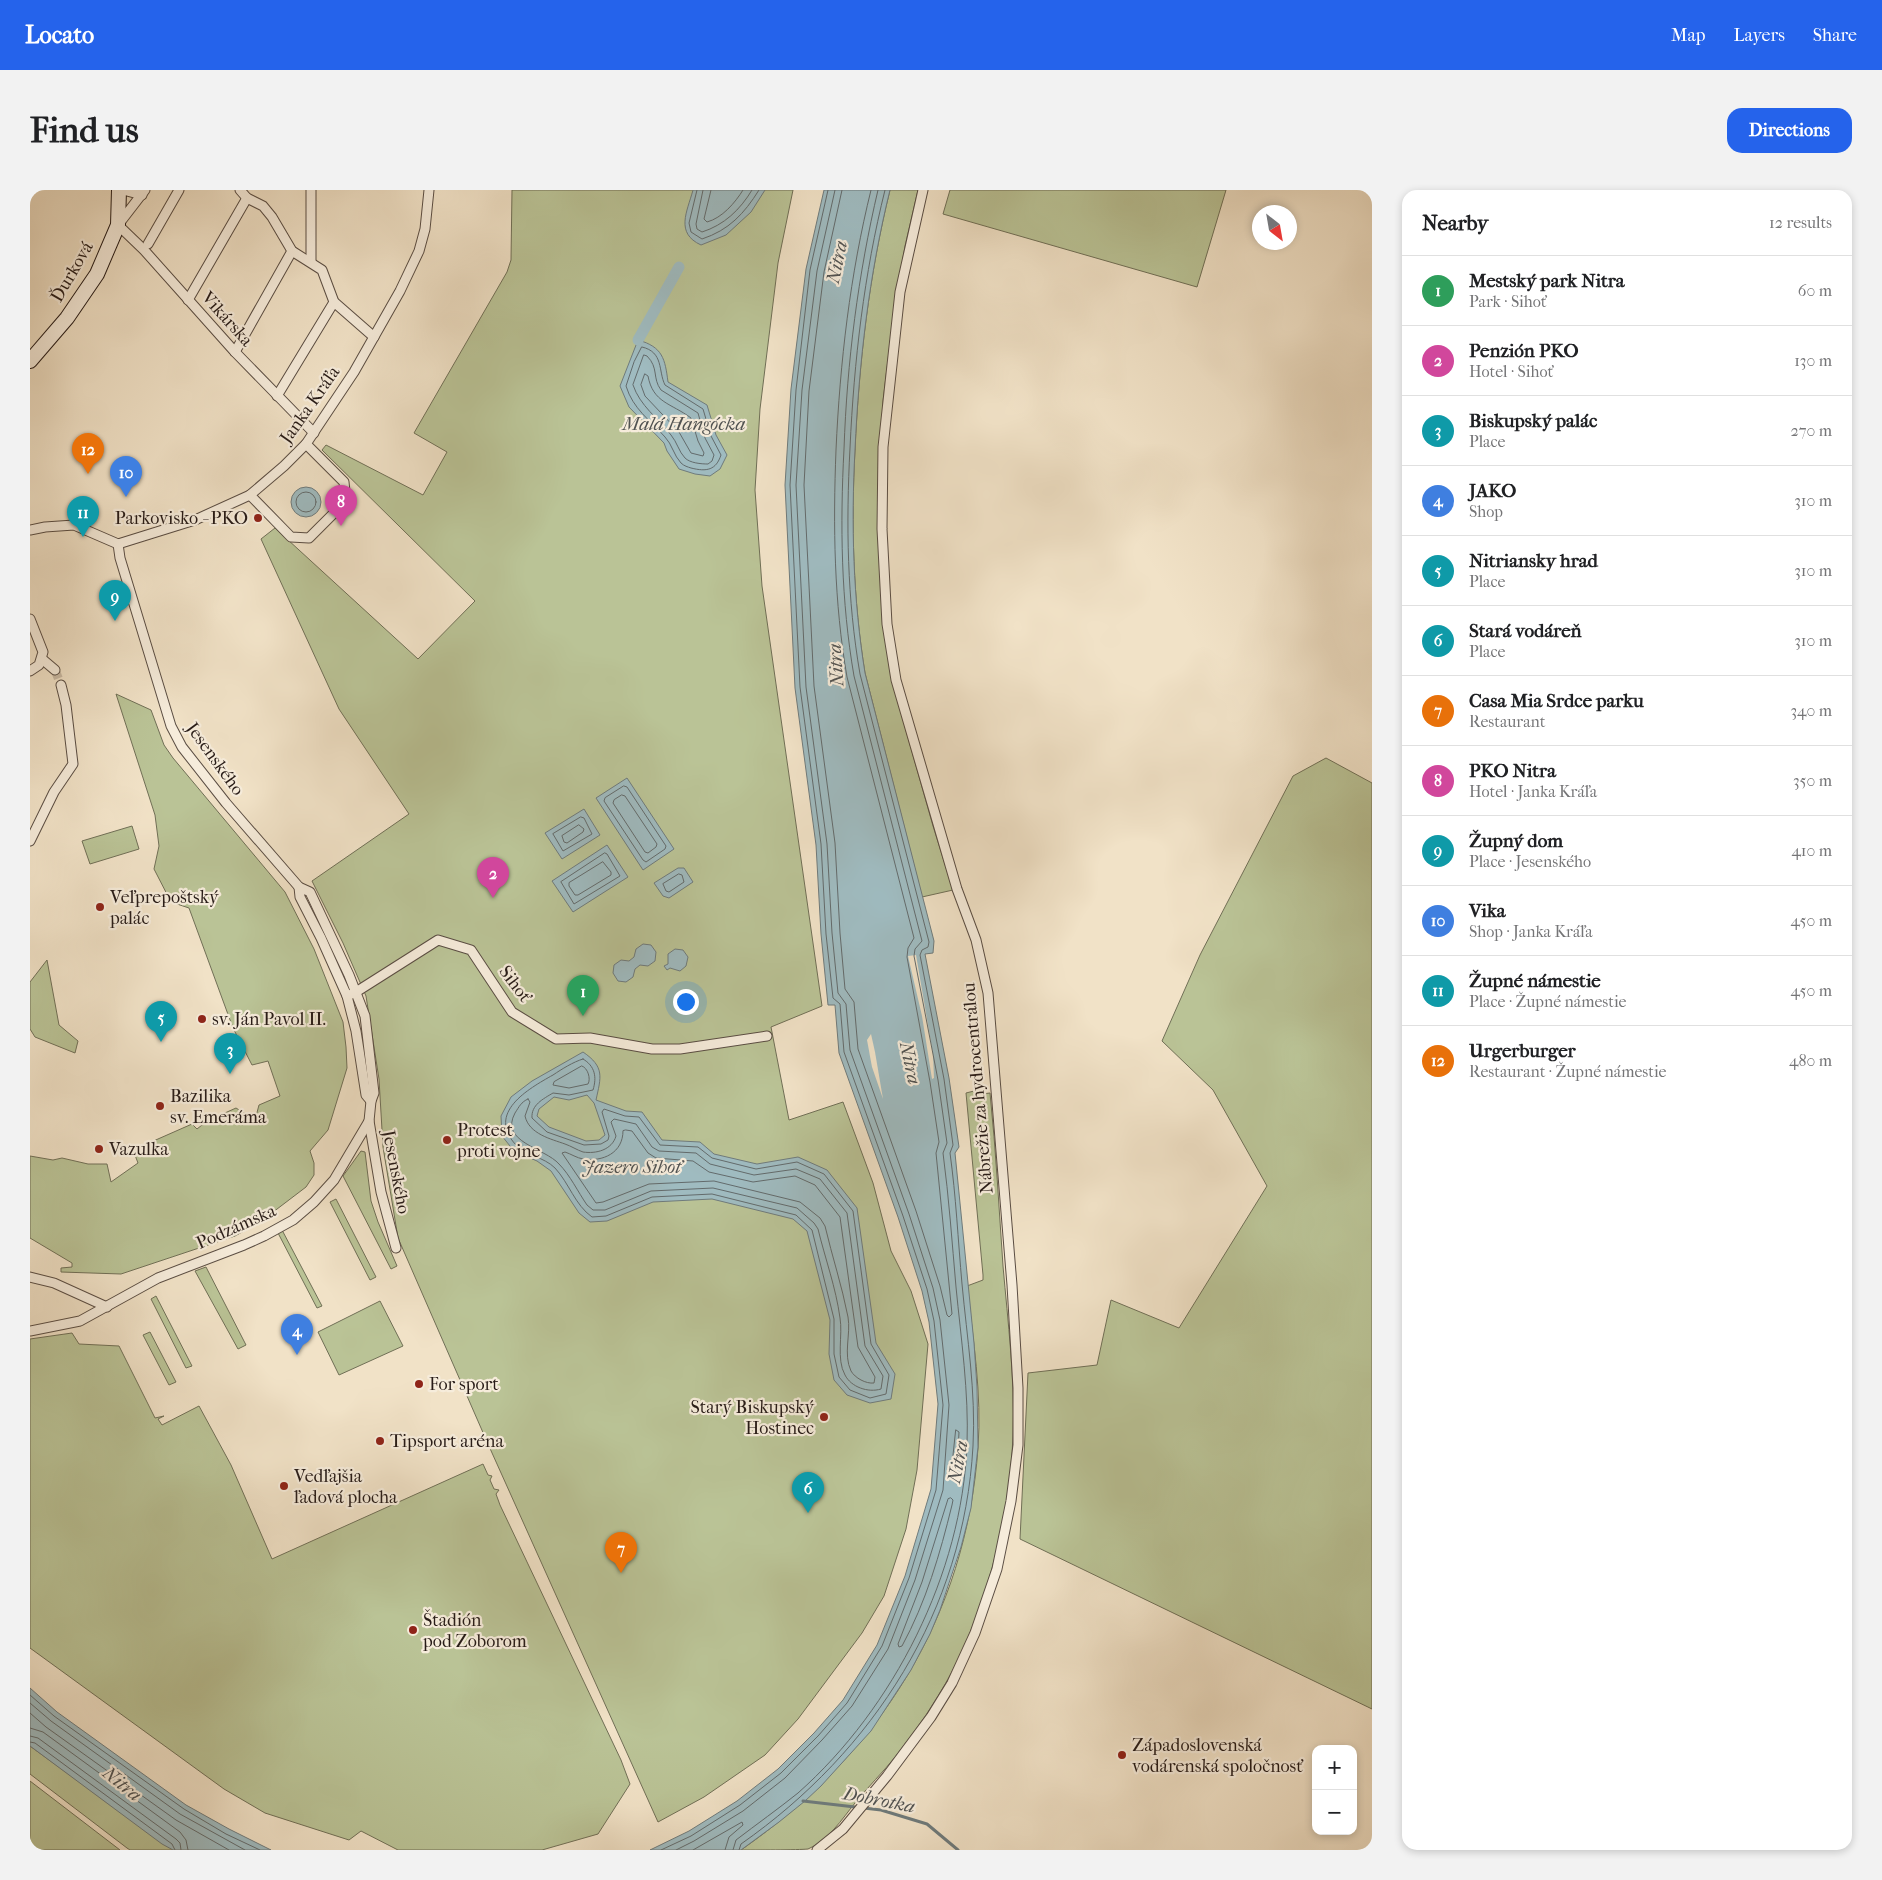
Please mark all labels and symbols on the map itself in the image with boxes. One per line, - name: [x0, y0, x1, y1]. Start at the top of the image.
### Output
- north arrow: [1252, 205, 1297, 250]
- street label: Ďurková: [45, 236, 98, 306]
- water label: Nitra: [822, 239, 852, 286]
- street label: Vikárska: [196, 287, 257, 351]
- street label: Janka Kráľa: [275, 362, 345, 449]
- water label: Malá Hangócka: [621, 413, 745, 435]
- pin: 12: [72, 433, 104, 474]
- pin: 10: [110, 456, 142, 497]
- pin: 8: [325, 485, 357, 526]
- pin: 11: [67, 496, 99, 537]
- place label: Parkovisko - PKO: [115, 508, 248, 529]
- marker: Parkovisko - PKO: [252, 512, 264, 524]
- pin: 9: [99, 580, 131, 621]
- water label: Nitra: [824, 643, 849, 688]
- street label: Jesenského: [180, 717, 248, 800]
- pin: 2: [477, 857, 509, 898]
- place label: Veľprepoštský palác: [109, 887, 220, 929]
- marker: Veľprepoštský palác: [94, 901, 106, 913]
- street label: Sihoť: [495, 962, 536, 1008]
- pin: 1: [567, 975, 599, 1016]
- street label: Nábrežie za hydrocentrálou: [958, 982, 998, 1194]
- your location: [673, 989, 699, 1015]
- pin: 5: [145, 1001, 177, 1042]
- place label: sv. Ján Pavol II.: [212, 1009, 326, 1030]
- marker: sv. Ján Pavol II.: [196, 1013, 208, 1025]
- pin: 3: [214, 1033, 246, 1074]
- water label: Nitra: [895, 1039, 925, 1086]
- place label: Bazilika sv. Emeráma: [170, 1086, 267, 1128]
- marker: Bazilika sv. Emeráma: [154, 1100, 166, 1112]
- place label: Protest proti vojne: [456, 1120, 540, 1162]
- street label: Jesenského: [377, 1126, 414, 1216]
- marker: Protest proti vojne: [441, 1134, 453, 1146]
- place label: Vazulka: [108, 1139, 169, 1160]
- marker: Vazulka: [93, 1143, 105, 1155]
- water label: Jazero Sihoť: [581, 1156, 685, 1178]
- street label: Podzámska: [193, 1200, 280, 1254]
- pin: 4: [281, 1314, 313, 1355]
- place label: For sport: [429, 1374, 499, 1395]
- marker: For sport: [413, 1378, 425, 1390]
- place label: Starý Biskupský Hostinec: [690, 1397, 815, 1439]
- marker: Starý Biskupský Hostinec: [818, 1411, 830, 1423]
- place label: Tipsport aréna: [390, 1431, 505, 1452]
- marker: Tipsport aréna: [374, 1435, 386, 1447]
- water label: Nitra: [943, 1439, 973, 1486]
- place label: Vedľajšia ľadová plocha: [293, 1466, 398, 1508]
- pin: 6: [792, 1472, 824, 1513]
- marker: Vedľajšia ľadová plocha: [278, 1480, 290, 1492]
- pin: 7: [605, 1532, 637, 1573]
- place label: Štadión pod Zoborom: [422, 1608, 527, 1652]
- marker: Štadión pod Zoborom: [407, 1624, 419, 1636]
- place label: Západoslovenská vodárenská spoločnosť: [1132, 1735, 1304, 1777]
- marker: Západoslovenská vodárenská spoločnosť: [1116, 1749, 1128, 1761]
- water label: Nitra: [98, 1761, 146, 1806]
- water label: Dobrotka: [839, 1782, 917, 1818]

